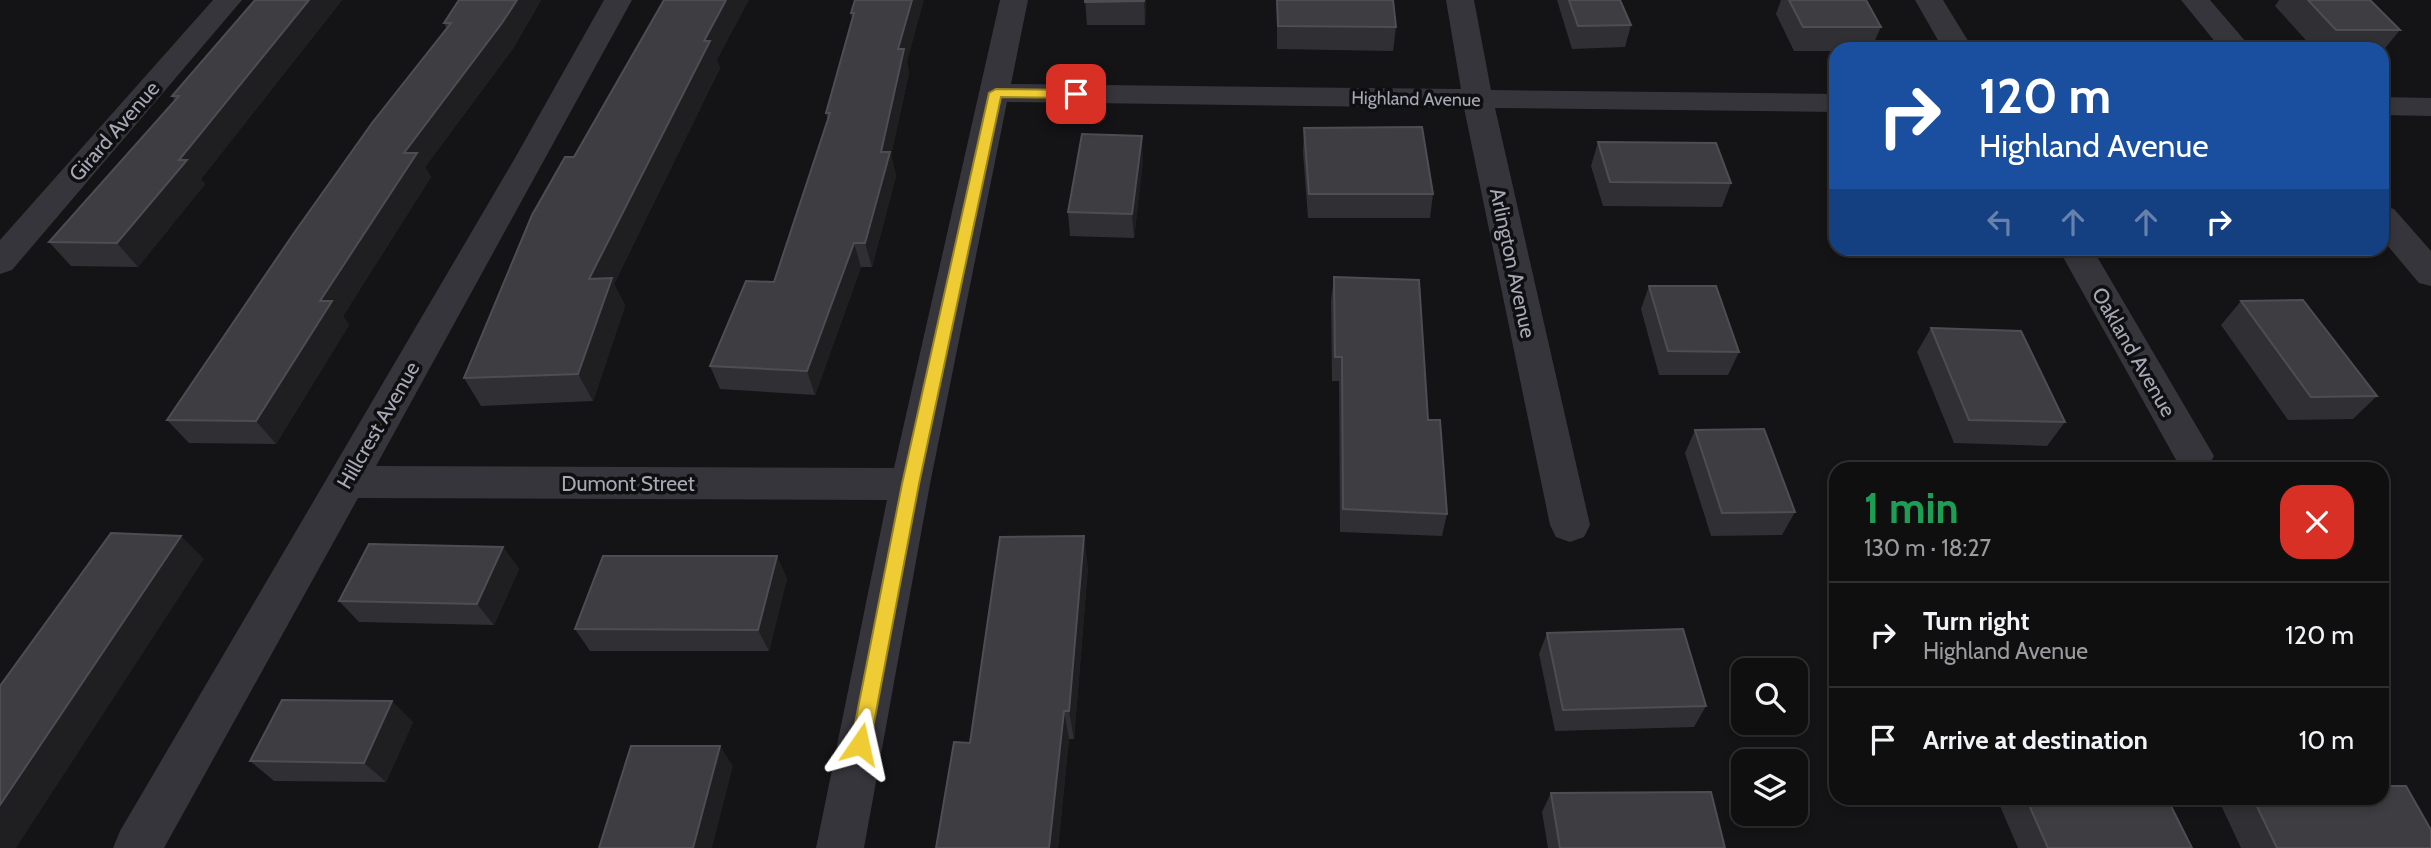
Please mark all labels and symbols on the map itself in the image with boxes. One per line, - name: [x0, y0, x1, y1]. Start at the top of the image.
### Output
- pin: [1046, 64, 1106, 124]
- street label: Girard Avenue: [64, 76, 164, 186]
- street label: Highland Avenue: [1351, 87, 1481, 111]
- street label: Arlington Avenue: [1485, 186, 1541, 341]
- street label: Oakland Avenue: [2087, 283, 2181, 421]
- street label: Hillcrest Avenue: [332, 357, 425, 493]
- street label: Dumont Street: [561, 471, 695, 496]
- position arrow: [823, 707, 897, 781]

